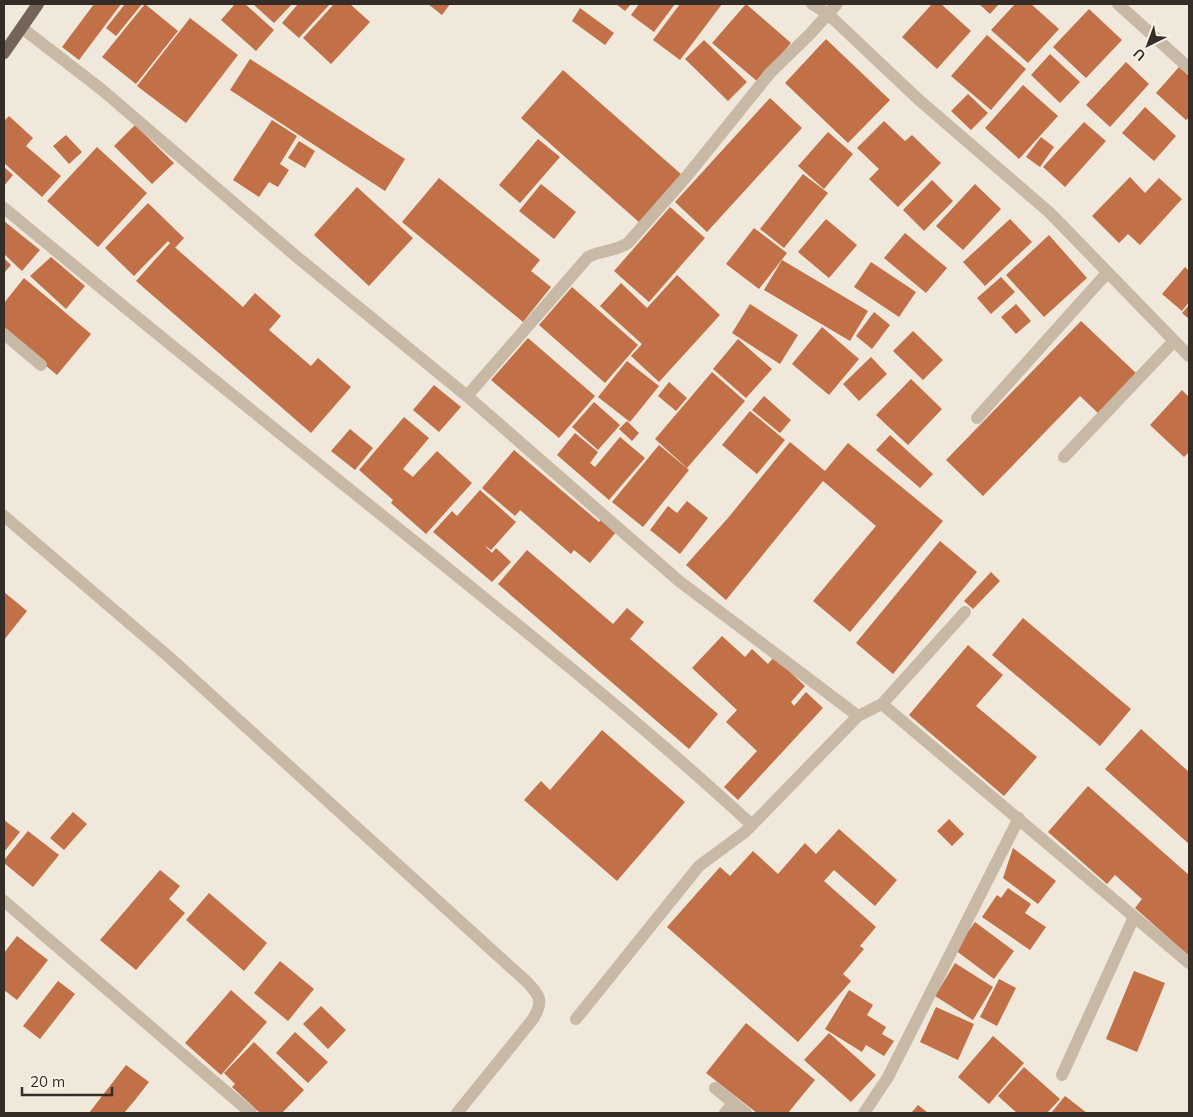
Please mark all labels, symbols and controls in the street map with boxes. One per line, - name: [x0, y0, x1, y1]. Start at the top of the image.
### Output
- north arrow: [1123, 20, 1173, 70]
- text: U: [1129, 45, 1149, 65]
- scale bar: [22, 1064, 112, 1096]
- text: 20 m: [30, 1072, 65, 1091]

